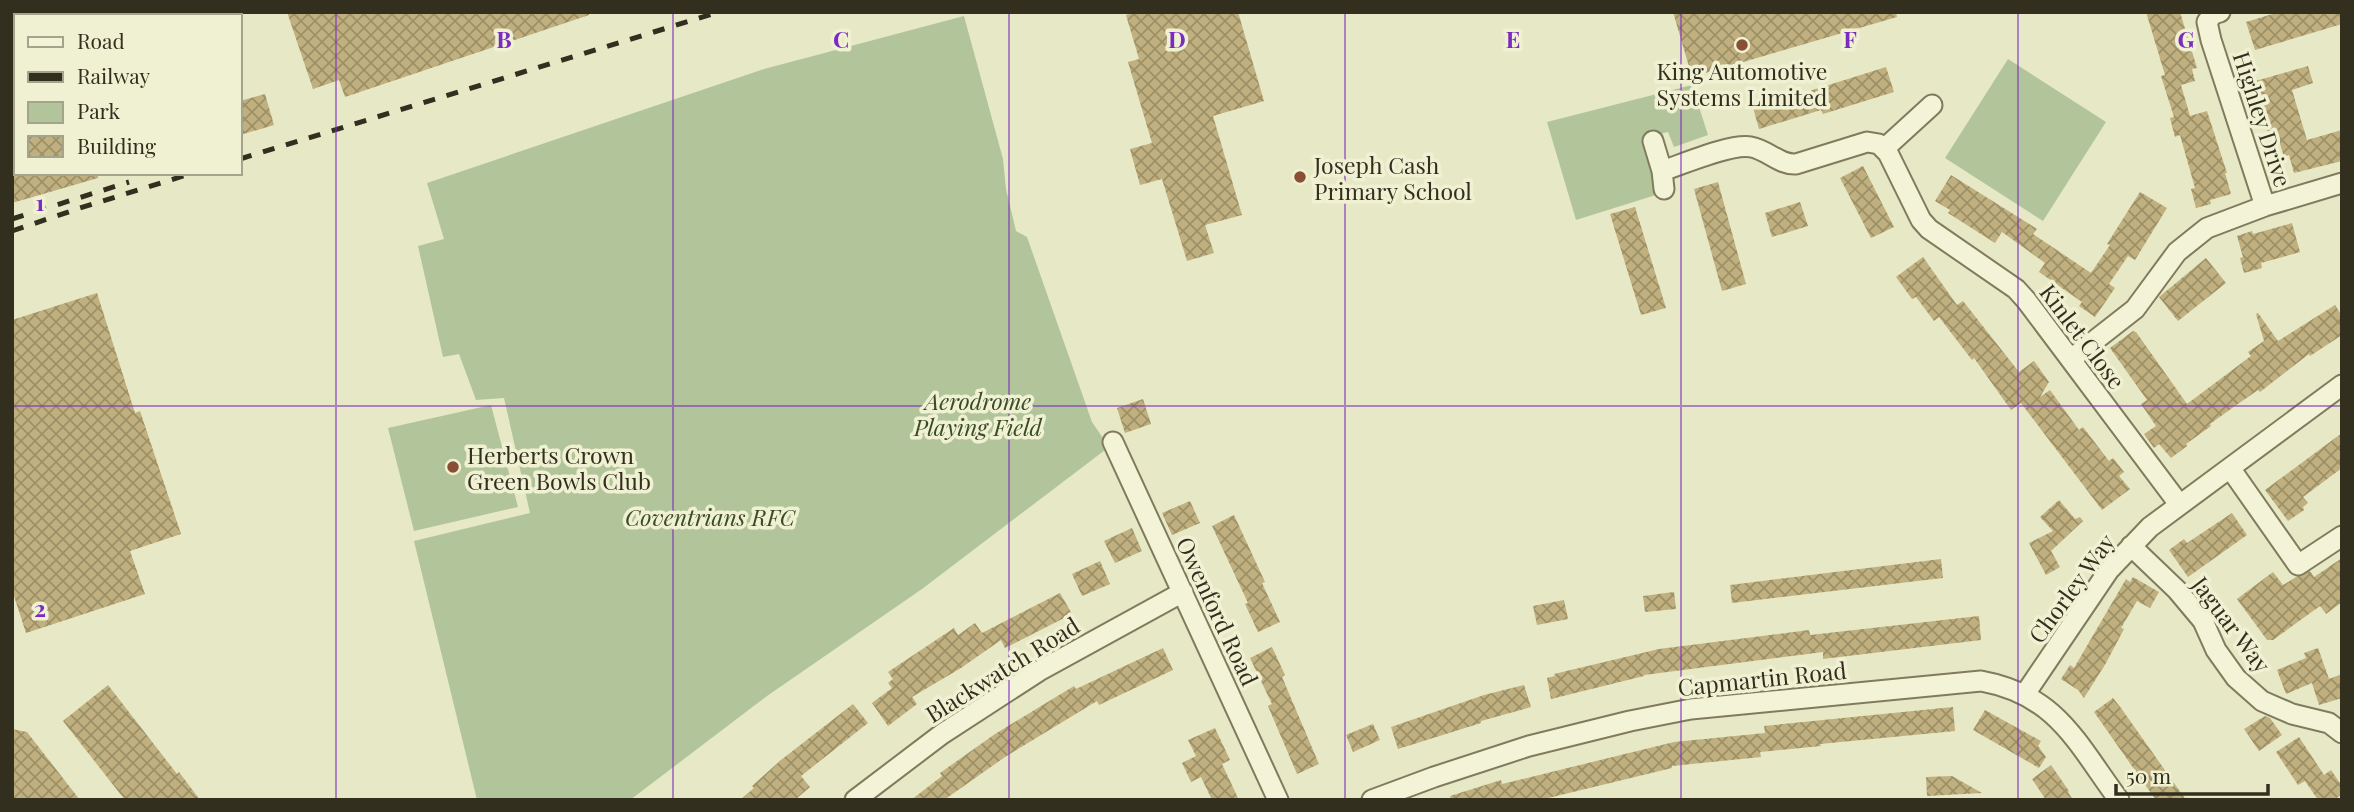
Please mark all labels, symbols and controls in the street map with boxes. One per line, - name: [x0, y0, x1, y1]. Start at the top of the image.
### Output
- legend: [14, 14, 242, 175]
- text: B: [496, 23, 512, 54]
- text: C: [833, 23, 849, 54]
- text: D: [1168, 23, 1186, 54]
- text: E: [1506, 23, 1520, 54]
- text: F: [1843, 23, 1857, 54]
- text: G: [2178, 23, 2195, 54]
- text: Road: [77, 26, 125, 54]
- marker: King Automotive Systems Limited: [1734, 37, 1750, 53]
- street label: Highley Drive: [2227, 47, 2299, 191]
- place label: King Automotive Systems Limited: [1657, 55, 1827, 112]
- text: Railway: [77, 61, 151, 89]
- text: Park: [77, 96, 121, 124]
- text: Building: [77, 131, 156, 159]
- place label: Joseph Cash Primary School: [1313, 149, 1472, 206]
- marker: Joseph Cash Primary School: [1292, 169, 1308, 185]
- text: 1: [36, 186, 45, 217]
- street label: Kinlet Close: [2033, 277, 2133, 395]
- park label: Aerodrome Playing Field: [913, 385, 1043, 442]
- place label: Herberts Crown Green Bowls Club: [467, 439, 651, 496]
- marker: Herberts Crown Green Bowls Club: [445, 459, 461, 475]
- park label: Coventrians RFC: [625, 501, 797, 532]
- street label: Chorley Way: [2021, 527, 2121, 649]
- street label: Owenford Road: [1170, 532, 1266, 690]
- street label: Jaguar Way: [2185, 569, 2279, 679]
- text: 2: [34, 592, 46, 623]
- street label: Blackwatch Road: [919, 609, 1085, 729]
- street label: Capmartin Road: [1676, 654, 1848, 702]
- scale bar: [2116, 752, 2268, 796]
- text: 50 m: [2126, 761, 2172, 789]

